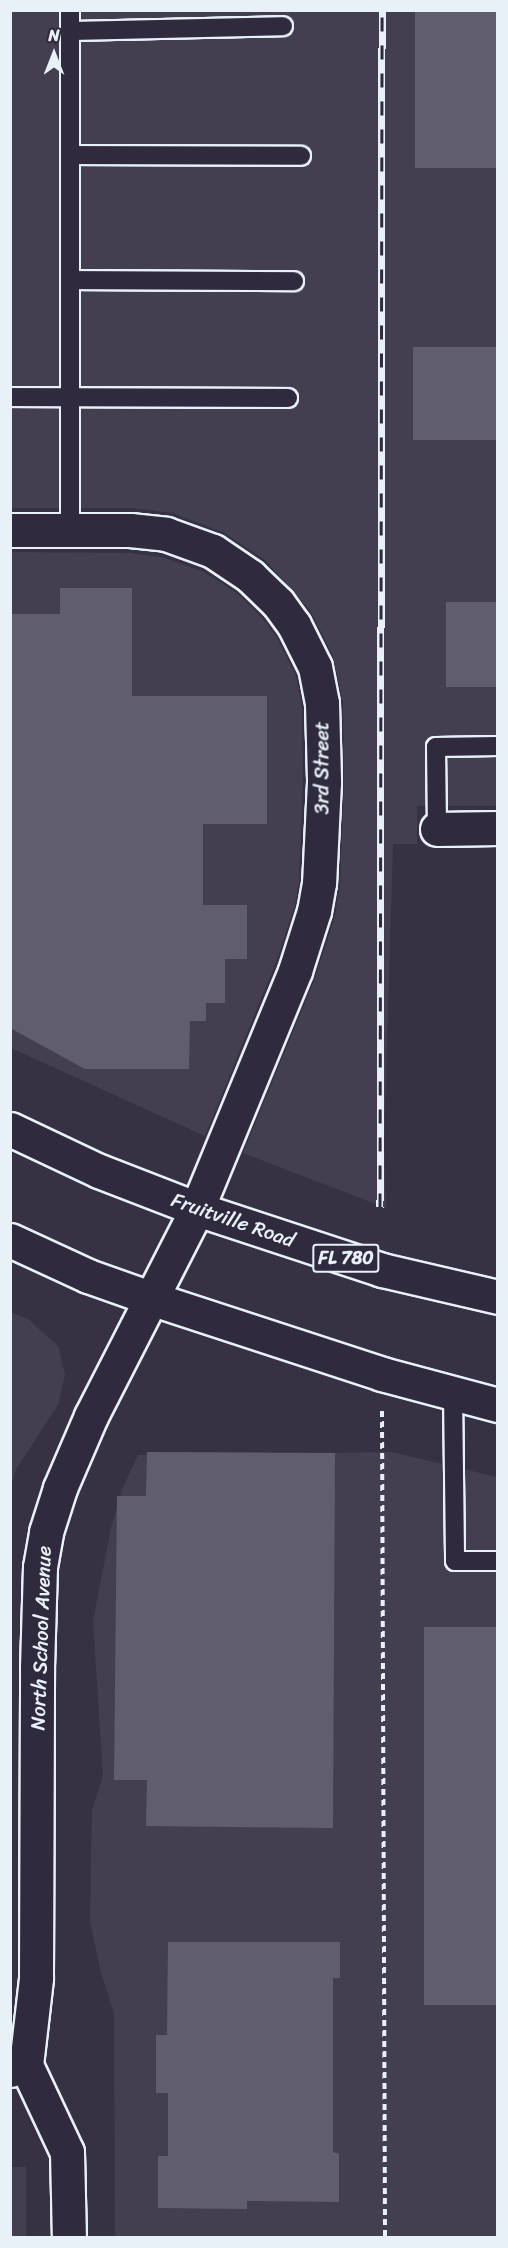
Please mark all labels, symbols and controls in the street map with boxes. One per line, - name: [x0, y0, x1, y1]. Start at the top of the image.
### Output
- text: N: [48, 21, 60, 50]
- north arrow: [24, 24, 84, 84]
- street label: 3rd Street: [310, 721, 334, 815]
- street label: Fruitville Road: [168, 1188, 298, 1252]
- road number: FL 780: [312, 1243, 380, 1273]
- street label: North School Avenue: [26, 1545, 56, 1731]

